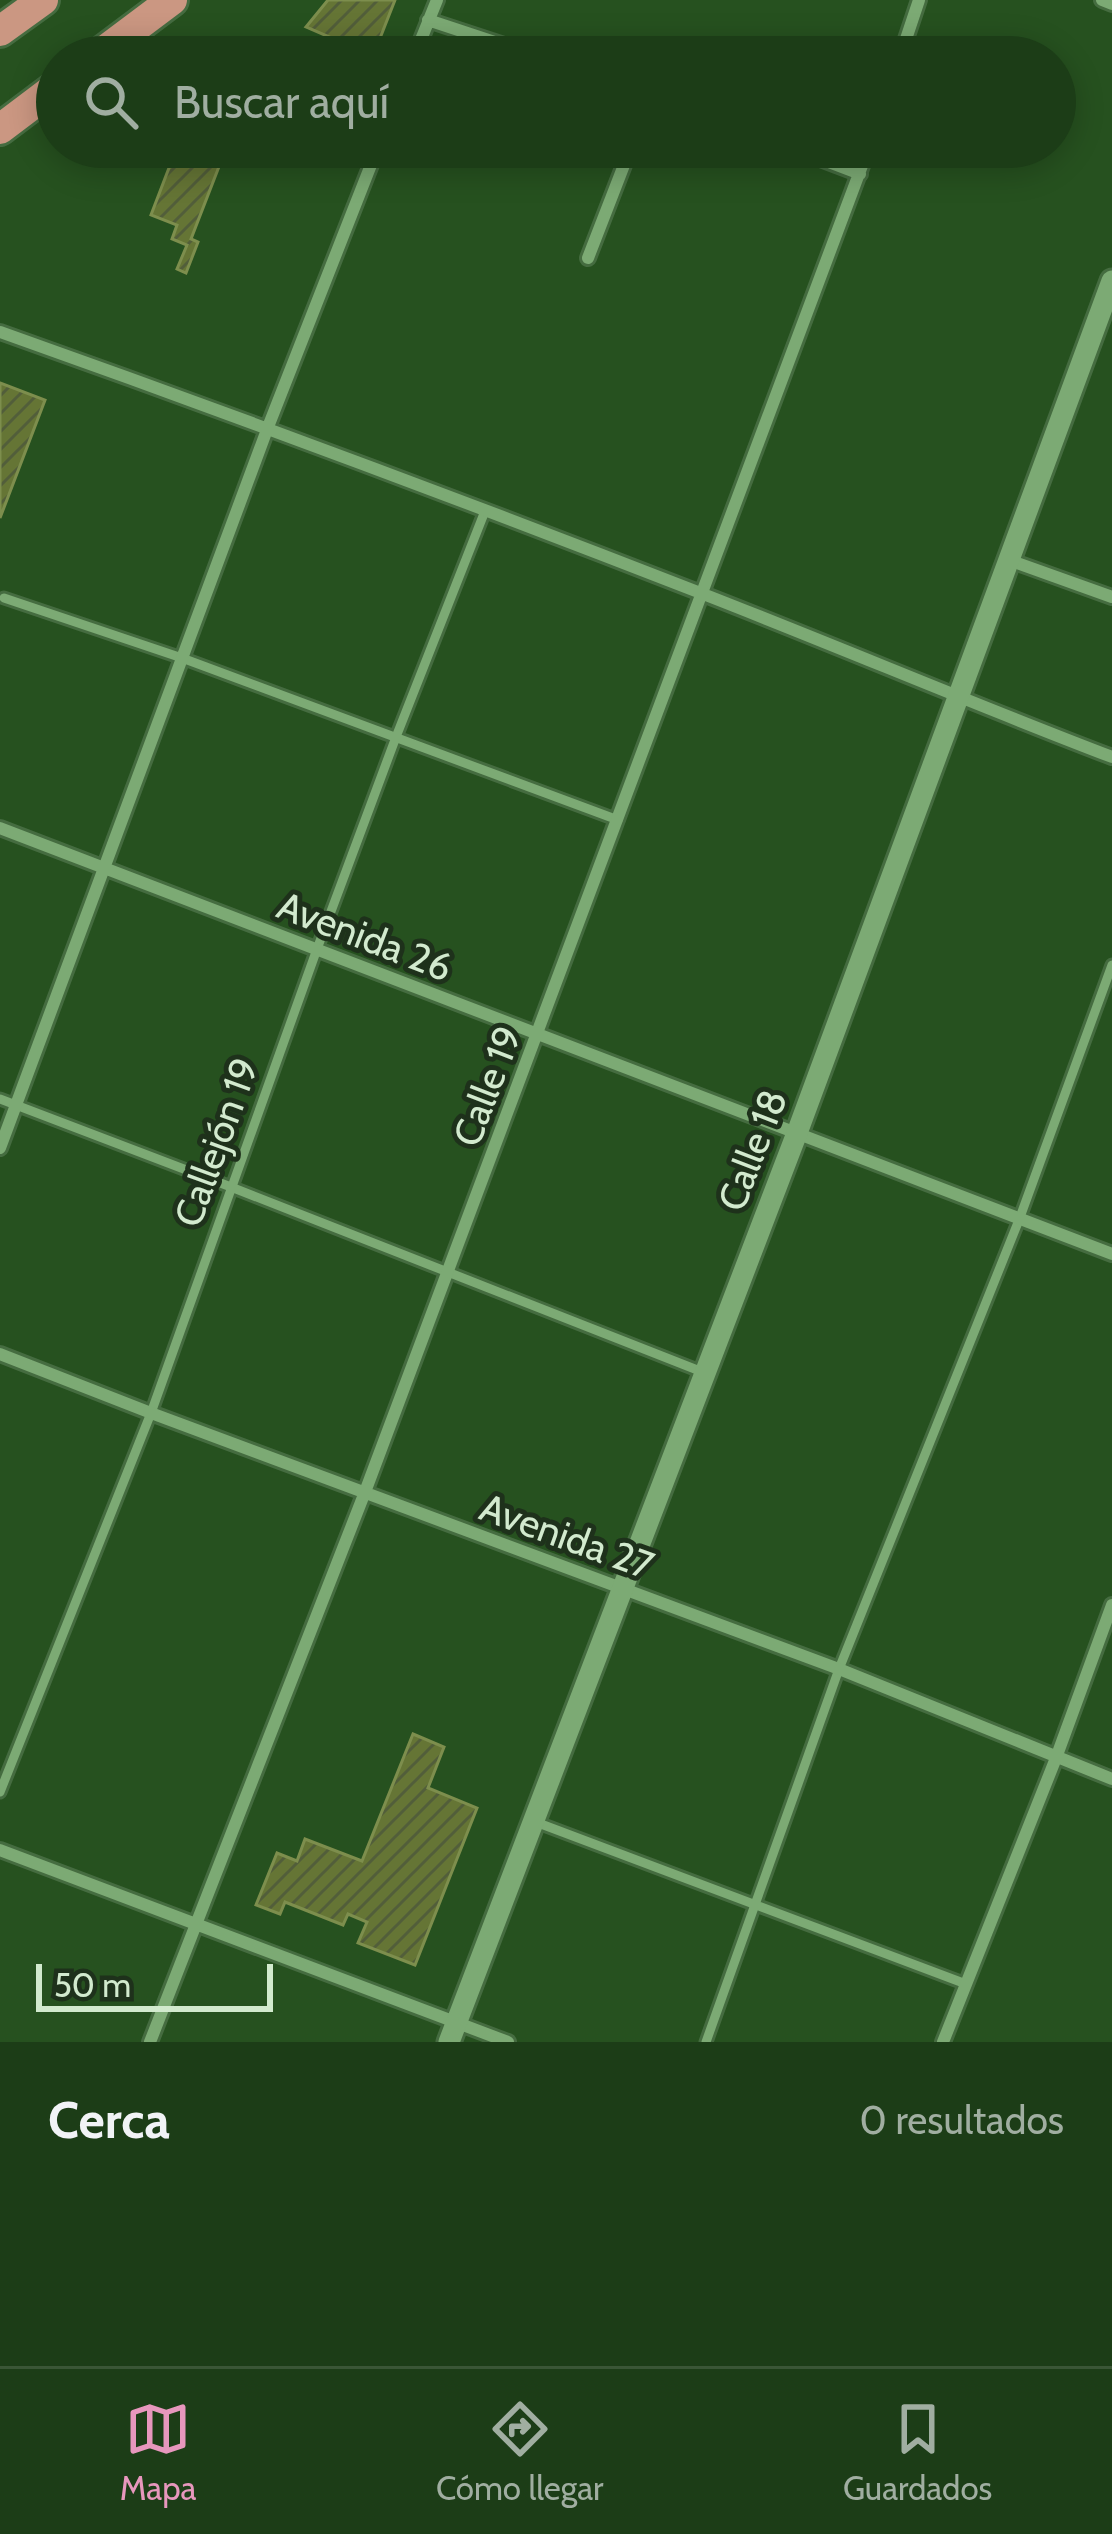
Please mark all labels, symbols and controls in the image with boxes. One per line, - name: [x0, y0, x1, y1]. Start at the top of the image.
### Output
- search box: [36, 36, 1076, 168]
- icon: search: [78, 69, 144, 135]
- text: Buscar aquí: [174, 75, 389, 129]
- street label: Avenida 26: [271, 881, 459, 991]
- street label: Calle 19: [442, 1019, 532, 1153]
- street label: Callejón 19: [163, 1051, 269, 1233]
- street label: Calle 18: [707, 1083, 797, 1217]
- street label: Avenida 27: [474, 1483, 660, 1590]
- scale bar: [36, 1958, 273, 2011]
- text: 50 m: [54, 1965, 131, 2005]
- text: Cerca: [48, 2089, 170, 2151]
- text: 0 resultados: [860, 2096, 1064, 2144]
- tab: Mapa: [120, 2396, 196, 2508]
- tab: Cómo llegar: [436, 2396, 603, 2508]
- tab: Guardados: [843, 2396, 992, 2508]

